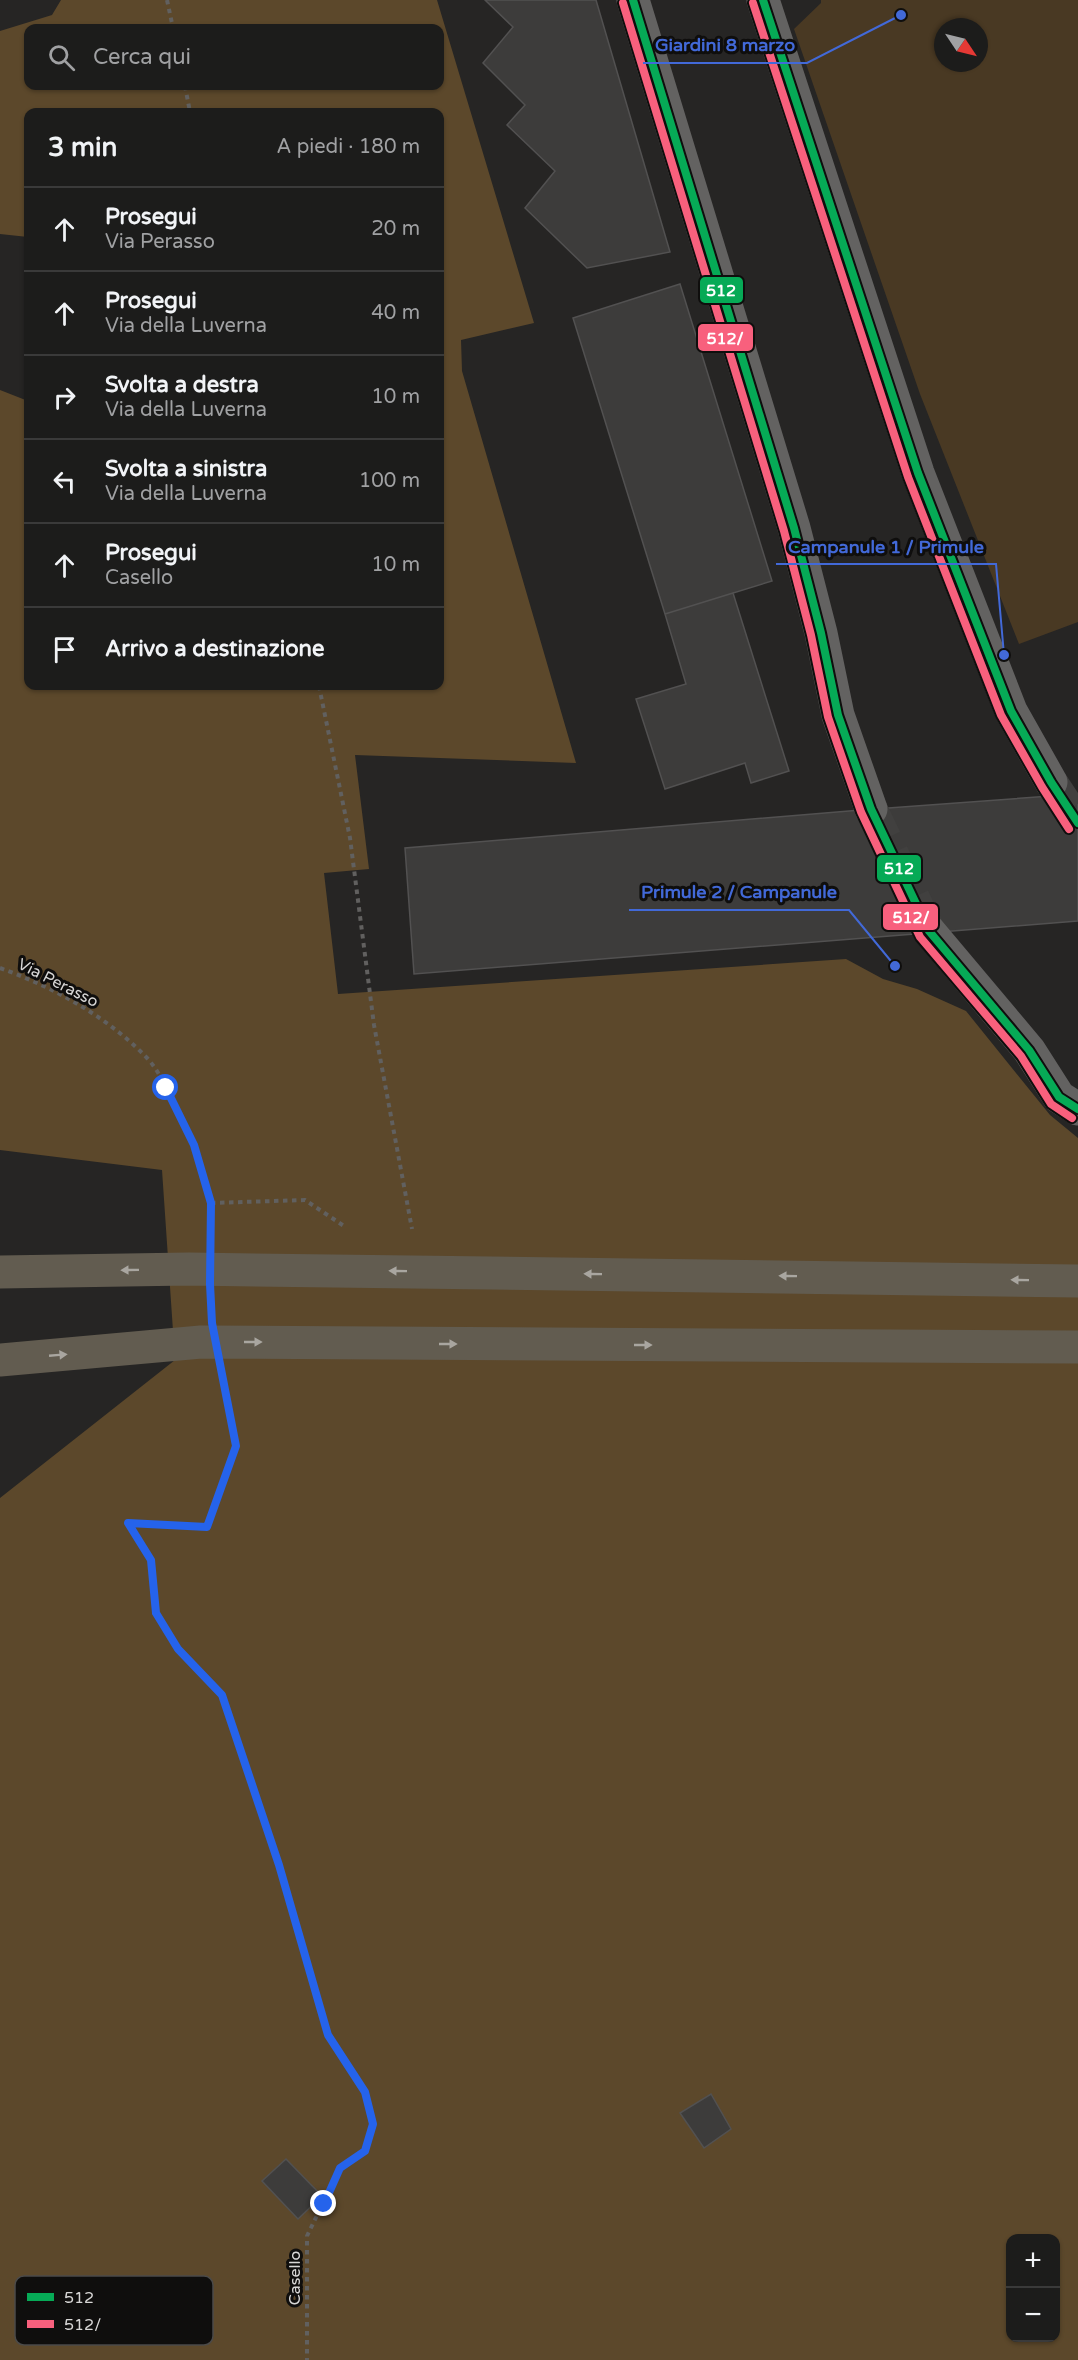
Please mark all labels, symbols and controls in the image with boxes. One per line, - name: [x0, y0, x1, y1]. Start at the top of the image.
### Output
- north arrow: [934, 18, 988, 72]
- search box: [24, 24, 444, 90]
- callout: Giardini 8 marzo: [643, 27, 807, 63]
- text: Giardini 8 marzo: [655, 34, 795, 56]
- icon: search: [45, 41, 78, 74]
- text: Cerca qui: [93, 44, 191, 70]
- text: 3 min: [48, 132, 117, 163]
- text: A piedi · 180 m: [277, 135, 420, 159]
- text: Prosegui: [105, 204, 197, 230]
- icon: ahead: [48, 213, 81, 246]
- text: 20 m: [371, 217, 420, 241]
- text: Via Perasso: [105, 230, 215, 254]
- line badge: 512: [699, 276, 744, 304]
- text: 512: [706, 281, 736, 301]
- text: Prosegui: [105, 288, 197, 314]
- icon: ahead: [48, 297, 81, 330]
- text: 40 m: [371, 301, 420, 325]
- text: Via della Luverna: [105, 314, 267, 338]
- line badge: 512/: [697, 323, 754, 352]
- text: 512/: [706, 329, 744, 349]
- text: Svolta a destra: [105, 372, 259, 398]
- icon: right: [48, 381, 81, 414]
- text: 10 m: [371, 385, 420, 409]
- text: Via della Luverna: [105, 398, 267, 422]
- text: Svolta a sinistra: [105, 456, 267, 482]
- icon: left: [48, 465, 81, 498]
- text: 100 m: [359, 469, 420, 493]
- text: Via della Luverna: [105, 482, 267, 506]
- callout: Campanule 1 / Primule: [776, 528, 996, 564]
- text: Campanule 1 / Primule: [788, 536, 984, 558]
- text: Prosegui: [105, 540, 197, 566]
- icon: ahead: [48, 549, 81, 582]
- text: 10 m: [371, 553, 420, 577]
- text: Casello: [105, 566, 173, 590]
- icon: arrive: [48, 633, 81, 666]
- text: Arrivo a destinazione: [105, 636, 324, 662]
- line badge: 512: [876, 854, 922, 883]
- text: 512: [884, 859, 914, 879]
- callout: Primule 2 / Campanule: [629, 874, 849, 910]
- text: Primule 2 / Campanule: [641, 881, 837, 903]
- line badge: 512/: [882, 903, 939, 931]
- text: 512/: [892, 908, 930, 928]
- street label: Via Perasso: [14, 954, 102, 1012]
- route start: [152, 1074, 178, 1100]
- one-way arrow: [121, 1265, 140, 1275]
- one-way arrow: [389, 1267, 408, 1276]
- one-way arrow: [584, 1269, 603, 1279]
- one-way arrow: [779, 1271, 798, 1281]
- one-way arrow: [1010, 1275, 1029, 1285]
- one-way arrow: [243, 1338, 262, 1347]
- one-way arrow: [438, 1339, 457, 1349]
- one-way arrow: [633, 1340, 652, 1350]
- one-way arrow: [49, 1350, 68, 1360]
- route end: [310, 2190, 336, 2216]
- map controls: [1006, 2234, 1060, 2342]
- button: +: [1006, 2234, 1060, 2288]
- street label: Casello: [285, 2251, 305, 2305]
- legend: [15, 2276, 213, 2345]
- text: 512: [64, 2288, 94, 2308]
- button: −: [1006, 2288, 1060, 2342]
- text: 512/: [64, 2315, 101, 2335]

